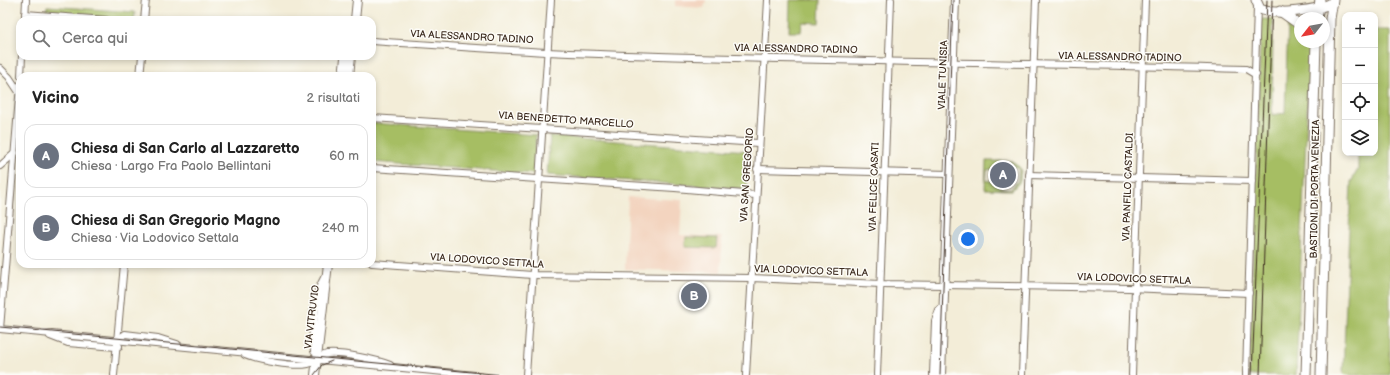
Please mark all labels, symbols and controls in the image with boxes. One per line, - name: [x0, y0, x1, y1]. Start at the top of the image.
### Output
- north arrow: [1294, 12, 1330, 48]
- map controls: [1342, 12, 1378, 156]
- button: +: [1342, 12, 1378, 48]
- search box: [16, 16, 376, 60]
- icon: search: [30, 27, 52, 49]
- street label: VIA ALESSANDRO TADINO: [410, 28, 534, 46]
- text: Cerca qui: [62, 29, 128, 48]
- street label: VIALE TUNISIA: [936, 39, 950, 110]
- street label: VIA ALESSANDRO TADINO: [734, 42, 858, 56]
- button: −: [1342, 48, 1378, 84]
- street label: VIA ALESSANDRO TADINO: [1058, 50, 1182, 64]
- button: locate: [1342, 84, 1378, 120]
- text: Vicino: [32, 88, 79, 108]
- text: 2 risultati: [307, 90, 360, 106]
- street label: VIA BENEDETTO MARCELLO: [498, 109, 634, 131]
- street label: BASTIONI DI PORTA VENEZIA: [1308, 119, 1322, 258]
- button: layers: [1342, 120, 1378, 156]
- street label: VIA SAN GREGORIO: [738, 127, 756, 222]
- street label: VIA PANFILO CASTALDI: [1120, 133, 1136, 241]
- text: Chiesa di San Carlo al Lazzaretto: [71, 139, 299, 158]
- street label: VIA FELICE CASATI: [866, 142, 882, 232]
- text: A: [42, 148, 50, 164]
- text: 60 m: [329, 148, 359, 164]
- text: Chiesa · Largo Fra Paolo Bellintani: [71, 158, 271, 174]
- pin: A: [990, 160, 1016, 190]
- text: Chiesa di San Gregorio Magno: [71, 211, 280, 230]
- text: B: [41, 220, 51, 236]
- text: 240 m: [322, 220, 359, 236]
- your location: [958, 229, 978, 249]
- text: Chiesa · Via Lodovico Settala: [71, 230, 239, 246]
- street label: VIA LODOVICO SETTALA: [430, 251, 545, 271]
- street label: VIA LODOVICO SETTALA: [754, 263, 869, 279]
- street label: VIA LODOVICO SETTALA: [1077, 271, 1192, 287]
- pin: B: [681, 281, 707, 311]
- street label: VIA VITRUVIO: [302, 284, 322, 350]

